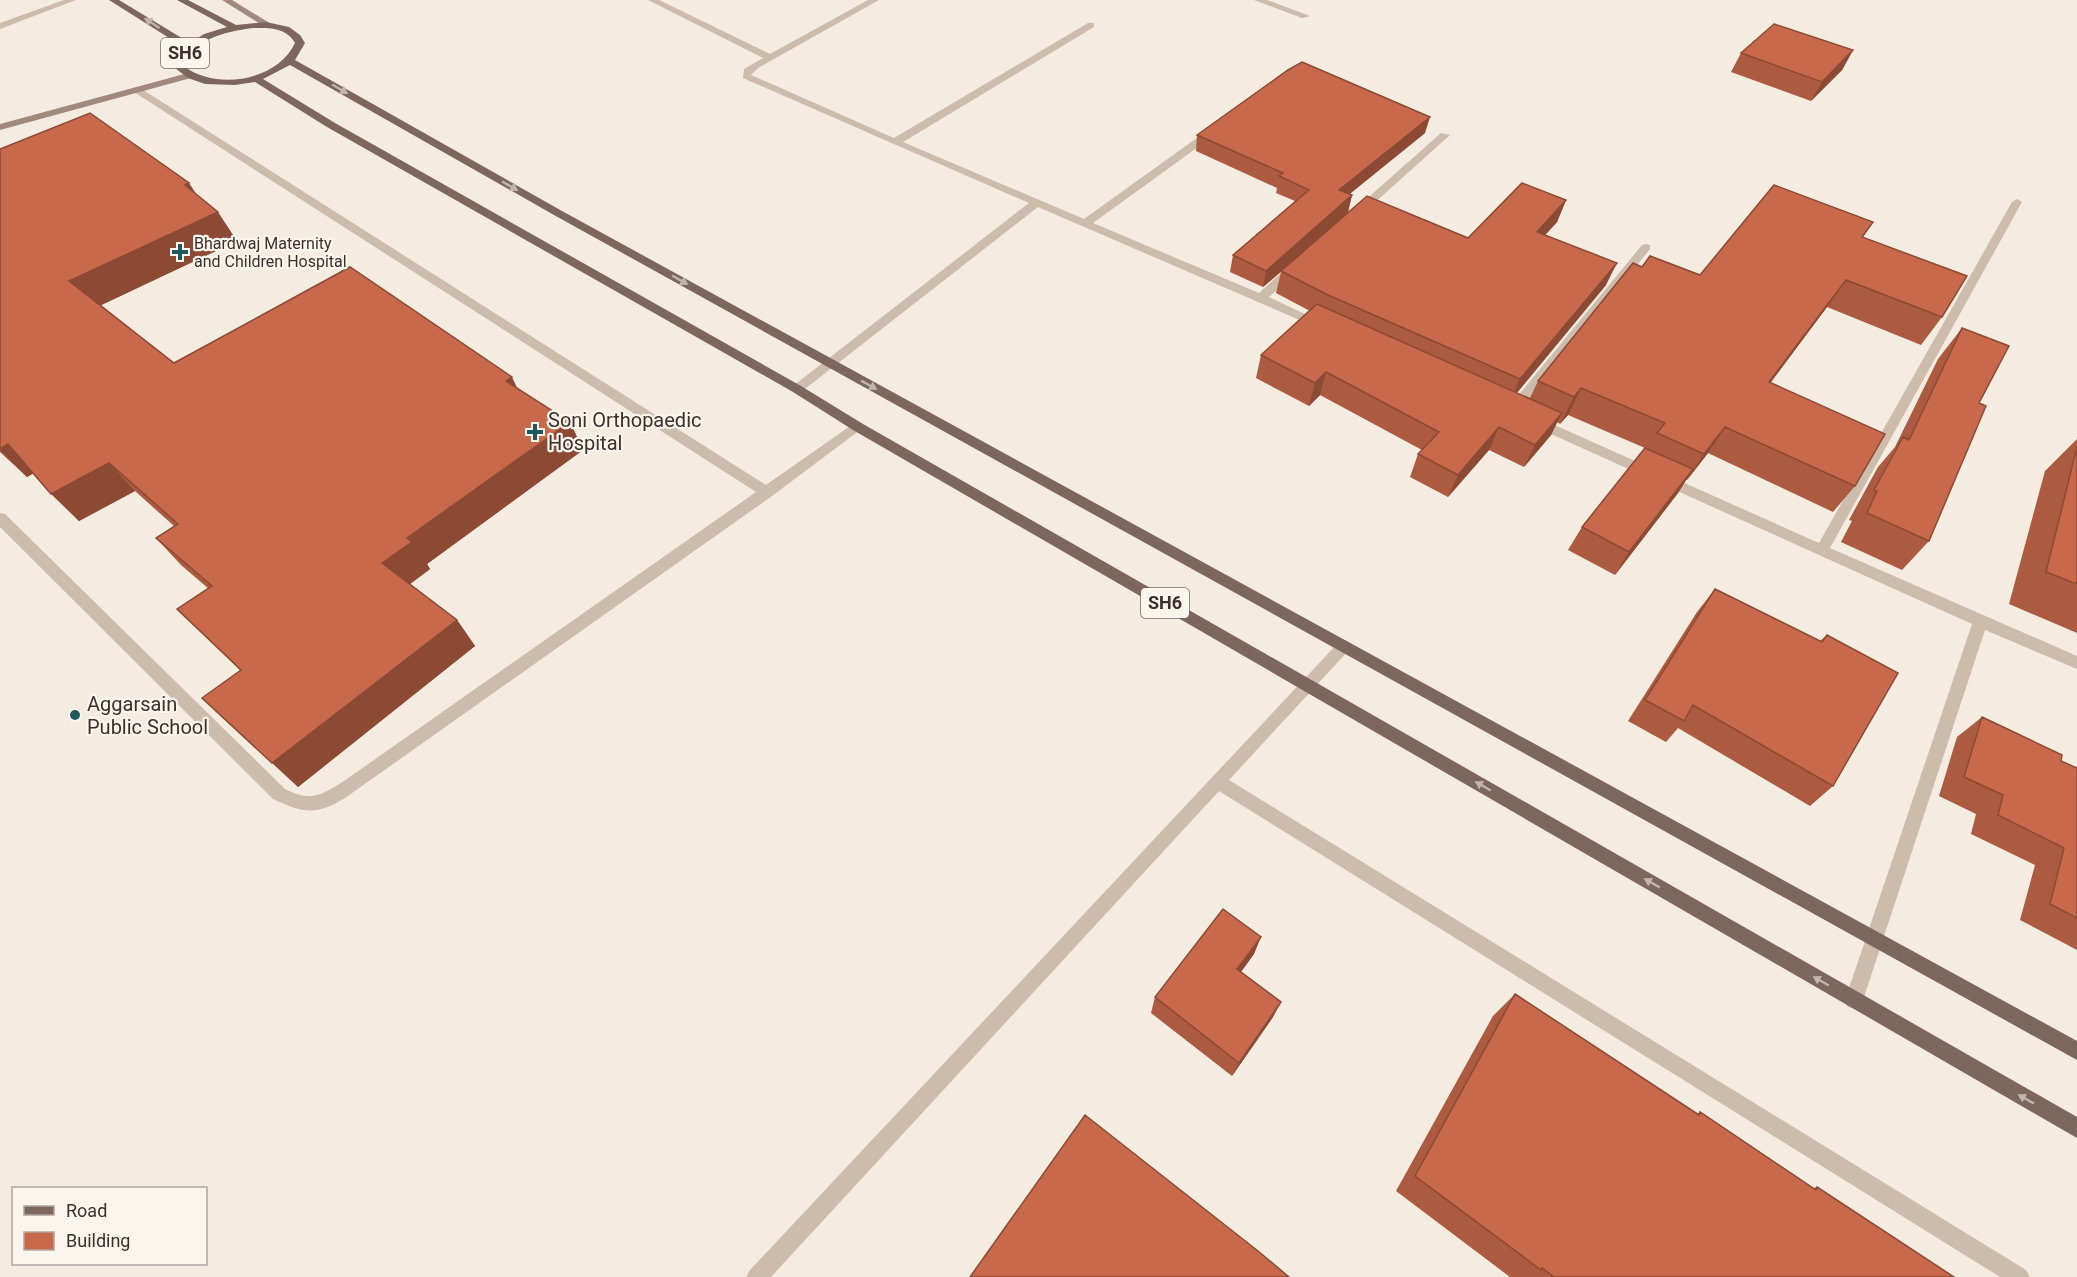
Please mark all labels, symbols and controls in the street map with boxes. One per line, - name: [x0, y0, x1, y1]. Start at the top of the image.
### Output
- one-way arrow: [144, 17, 160, 28]
- road number: SH6: [161, 38, 209, 68]
- one-way arrow: [332, 84, 348, 95]
- one-way arrow: [502, 181, 519, 191]
- place label: Bhardwaj Maternity and Children Hospital: [194, 234, 347, 271]
- marker: Bhardwaj Maternity and Children Hospital: [171, 243, 189, 261]
- one-way arrow: [672, 275, 688, 286]
- one-way arrow: [861, 380, 878, 390]
- place label: Soni Orthopaedic Hospital: [548, 408, 701, 455]
- marker: Soni Orthopaedic Hospital: [526, 423, 544, 441]
- road number: SH6: [1141, 588, 1189, 618]
- place label: Aggarsain Public School: [87, 692, 208, 739]
- marker: Aggarsain Public School: [68, 708, 82, 722]
- one-way arrow: [1474, 781, 1491, 791]
- one-way arrow: [1643, 878, 1660, 888]
- one-way arrow: [1813, 975, 1829, 986]
- one-way arrow: [2017, 1094, 2034, 1104]
- legend: [12, 1187, 207, 1265]
- text: Road: [66, 1200, 107, 1221]
- text: Building: [66, 1230, 130, 1251]

